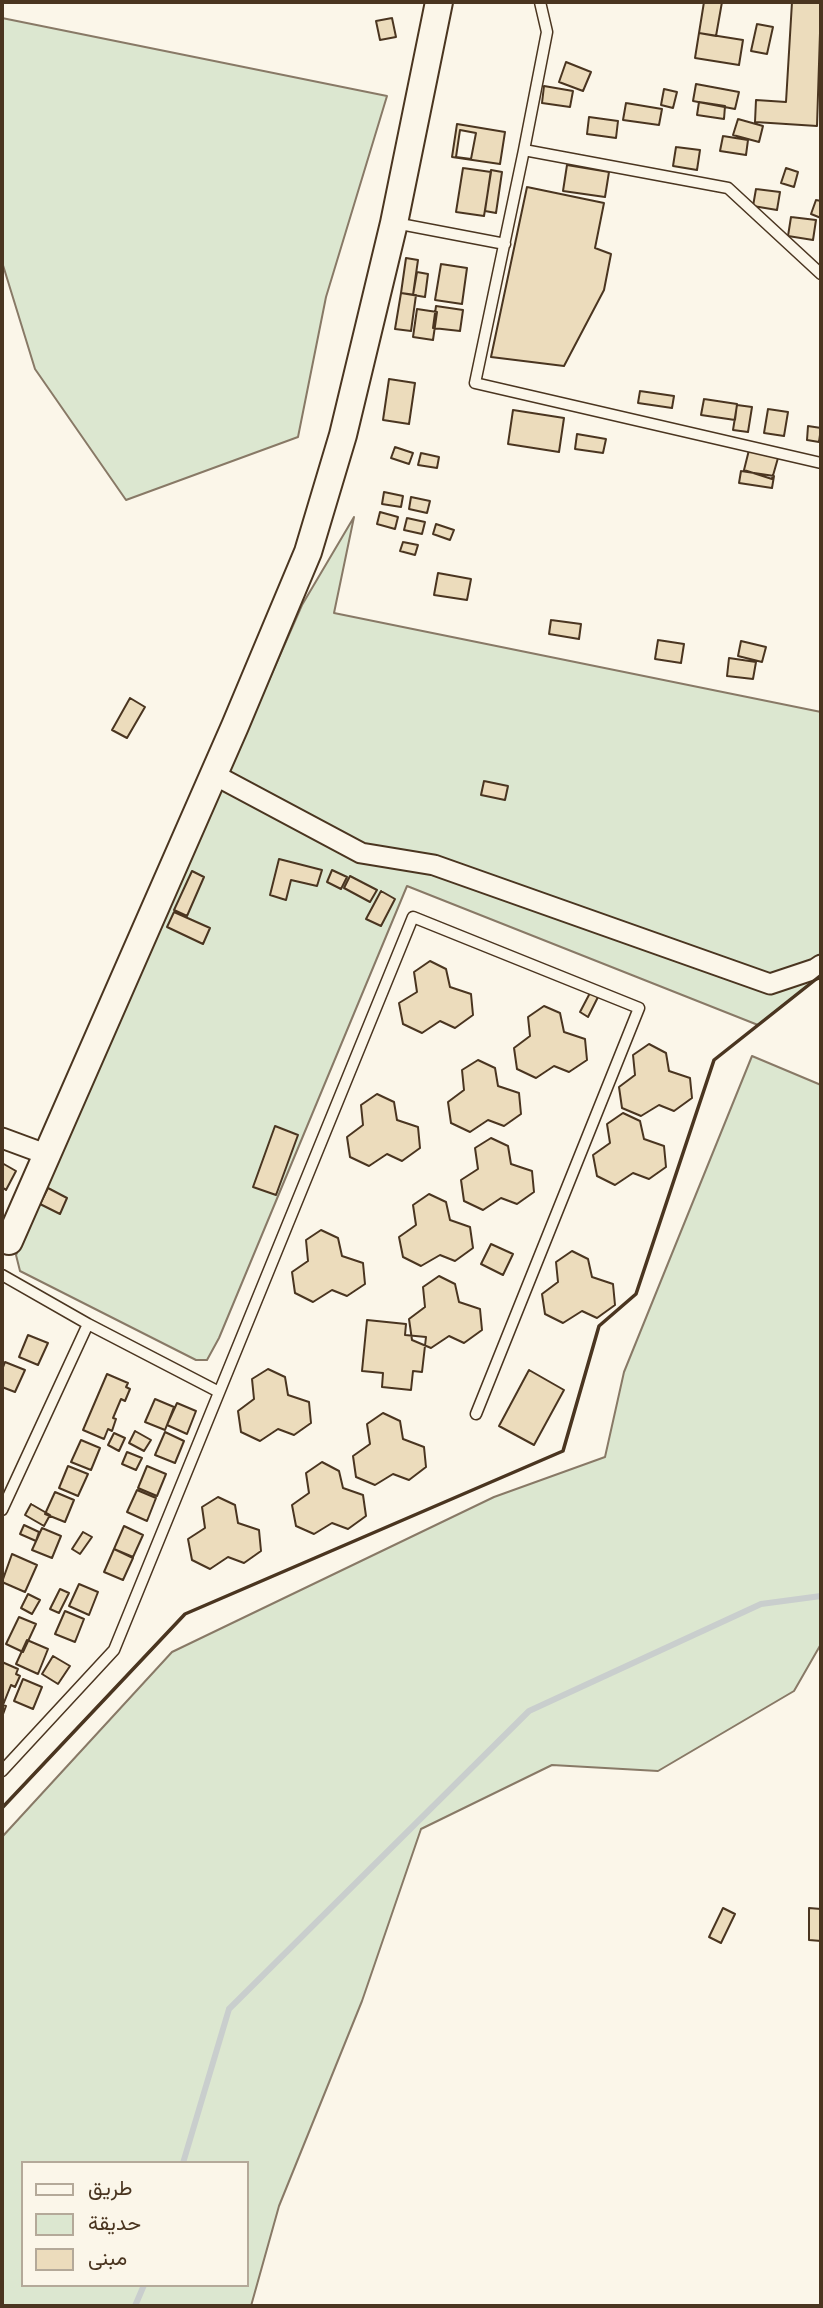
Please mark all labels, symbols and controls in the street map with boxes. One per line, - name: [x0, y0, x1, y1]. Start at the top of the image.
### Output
- legend: [21, 2161, 248, 2287]
- text: طريق: [88, 2176, 133, 2203]
- text: حديقة: [88, 2211, 141, 2238]
- text: مبنى: [88, 2246, 127, 2273]

